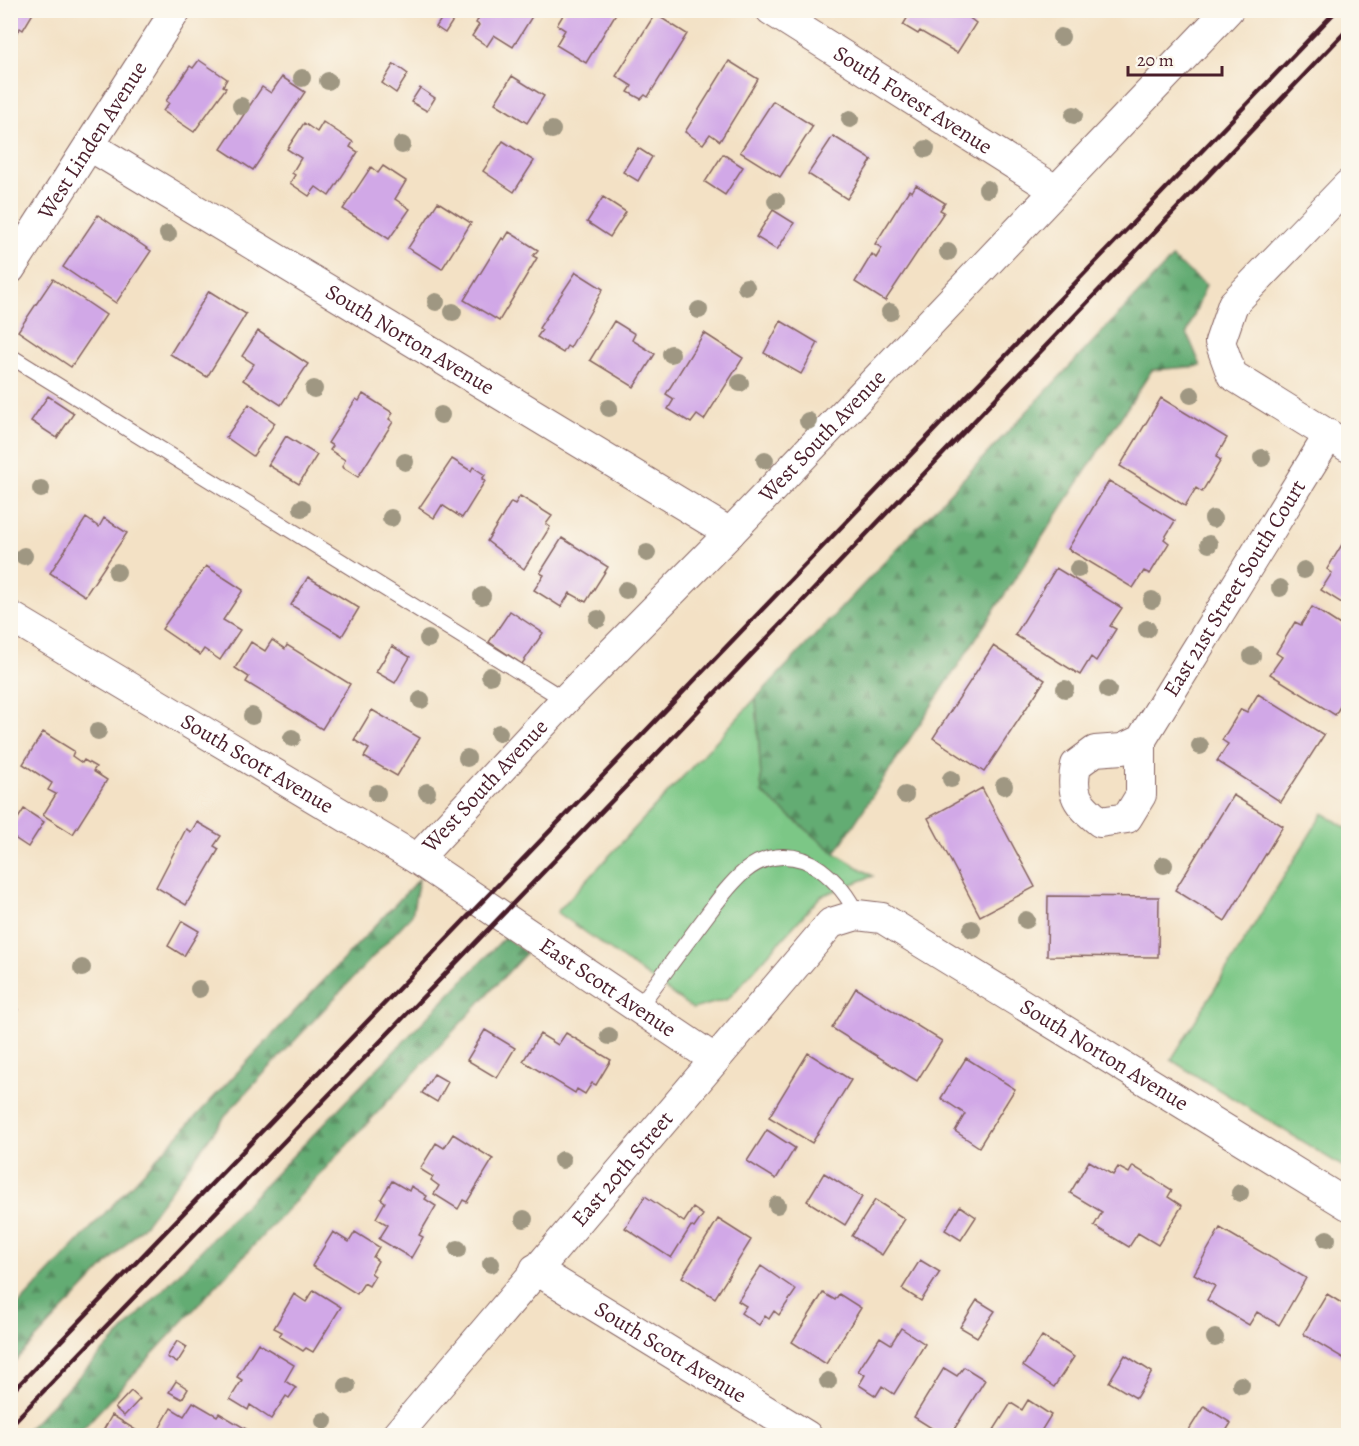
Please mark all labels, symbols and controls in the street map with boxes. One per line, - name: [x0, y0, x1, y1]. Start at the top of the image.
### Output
- street label: South Forest Avenue: [828, 38, 998, 162]
- scale bar: [1128, 39, 1222, 77]
- text: 20 m: [1137, 48, 1174, 72]
- street label: West Linden Avenue: [30, 55, 154, 226]
- street label: South Norton Avenue: [320, 277, 500, 402]
- street label: West South Avenue: [751, 363, 893, 509]
- street label: East 21st Street South Court: [1156, 474, 1313, 702]
- street label: South Scott Avenue: [175, 706, 339, 821]
- street label: West South Avenue: [415, 713, 555, 860]
- street label: East Scott Avenue: [533, 931, 682, 1044]
- street label: South Norton Avenue: [1014, 992, 1194, 1118]
- street label: East 20th Street: [565, 1105, 680, 1233]
- street label: South Scott Avenue: [589, 1294, 752, 1410]

